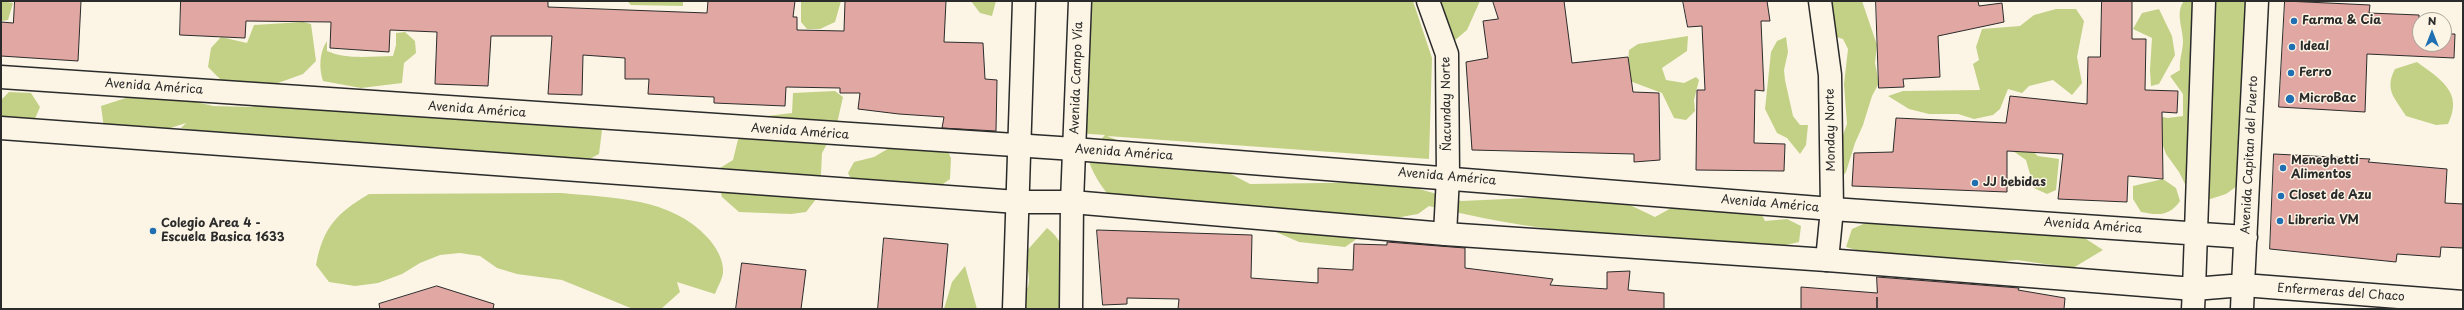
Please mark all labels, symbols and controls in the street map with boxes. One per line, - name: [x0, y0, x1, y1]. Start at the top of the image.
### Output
- north arrow: [2412, 12, 2452, 52]
- text: N: [2428, 12, 2436, 29]
- place label: Farma & Cia: [2302, 14, 2381, 28]
- marker: Farma & Cia: [2289, 16, 2299, 26]
- street label: Avenida Campo Vía: [1068, 21, 1086, 135]
- place label: Ideal: [2300, 40, 2329, 54]
- marker: Ideal: [2287, 42, 2297, 52]
- street label: Ñacunday Norte: [1439, 57, 1455, 151]
- place label: Ferro: [2299, 66, 2332, 80]
- marker: Ferro: [2286, 68, 2296, 78]
- street label: Avenida Capitan del Puerto: [2239, 75, 2261, 235]
- street label: Avenida América: [104, 76, 204, 98]
- street label: Monday Norte: [1823, 88, 1839, 172]
- place label: MicroBac: [2299, 92, 2356, 106]
- marker: MicroBac: [2284, 93, 2296, 105]
- street label: Avenida América: [427, 99, 527, 121]
- street label: Avenida América: [750, 121, 850, 143]
- street label: Avenida América: [1074, 142, 1174, 164]
- place label: Meneghetti Alimentos: [2291, 154, 2359, 182]
- marker: Meneghetti Alimentos: [2278, 163, 2288, 173]
- street label: Avenida América: [1397, 166, 1497, 188]
- place label: JJ bebidas: [1983, 176, 2046, 190]
- marker: JJ bebidas: [1970, 178, 1980, 188]
- place label: Closet de Azu: [2289, 189, 2372, 203]
- marker: Closet de Azu: [2276, 191, 2286, 201]
- street label: Avenida América: [1720, 193, 1820, 215]
- place label: Libreria VM: [2288, 214, 2359, 228]
- street label: Avenida América: [2043, 215, 2143, 237]
- marker: Libreria VM: [2275, 216, 2285, 226]
- place label: Colegio Area 4 - Escuela Basica 1633: [161, 217, 285, 245]
- marker: Colegio Area 4 - Escuela Basica 1633: [148, 226, 158, 236]
- street label: Enfermeras del Chaco: [2277, 281, 2405, 305]

